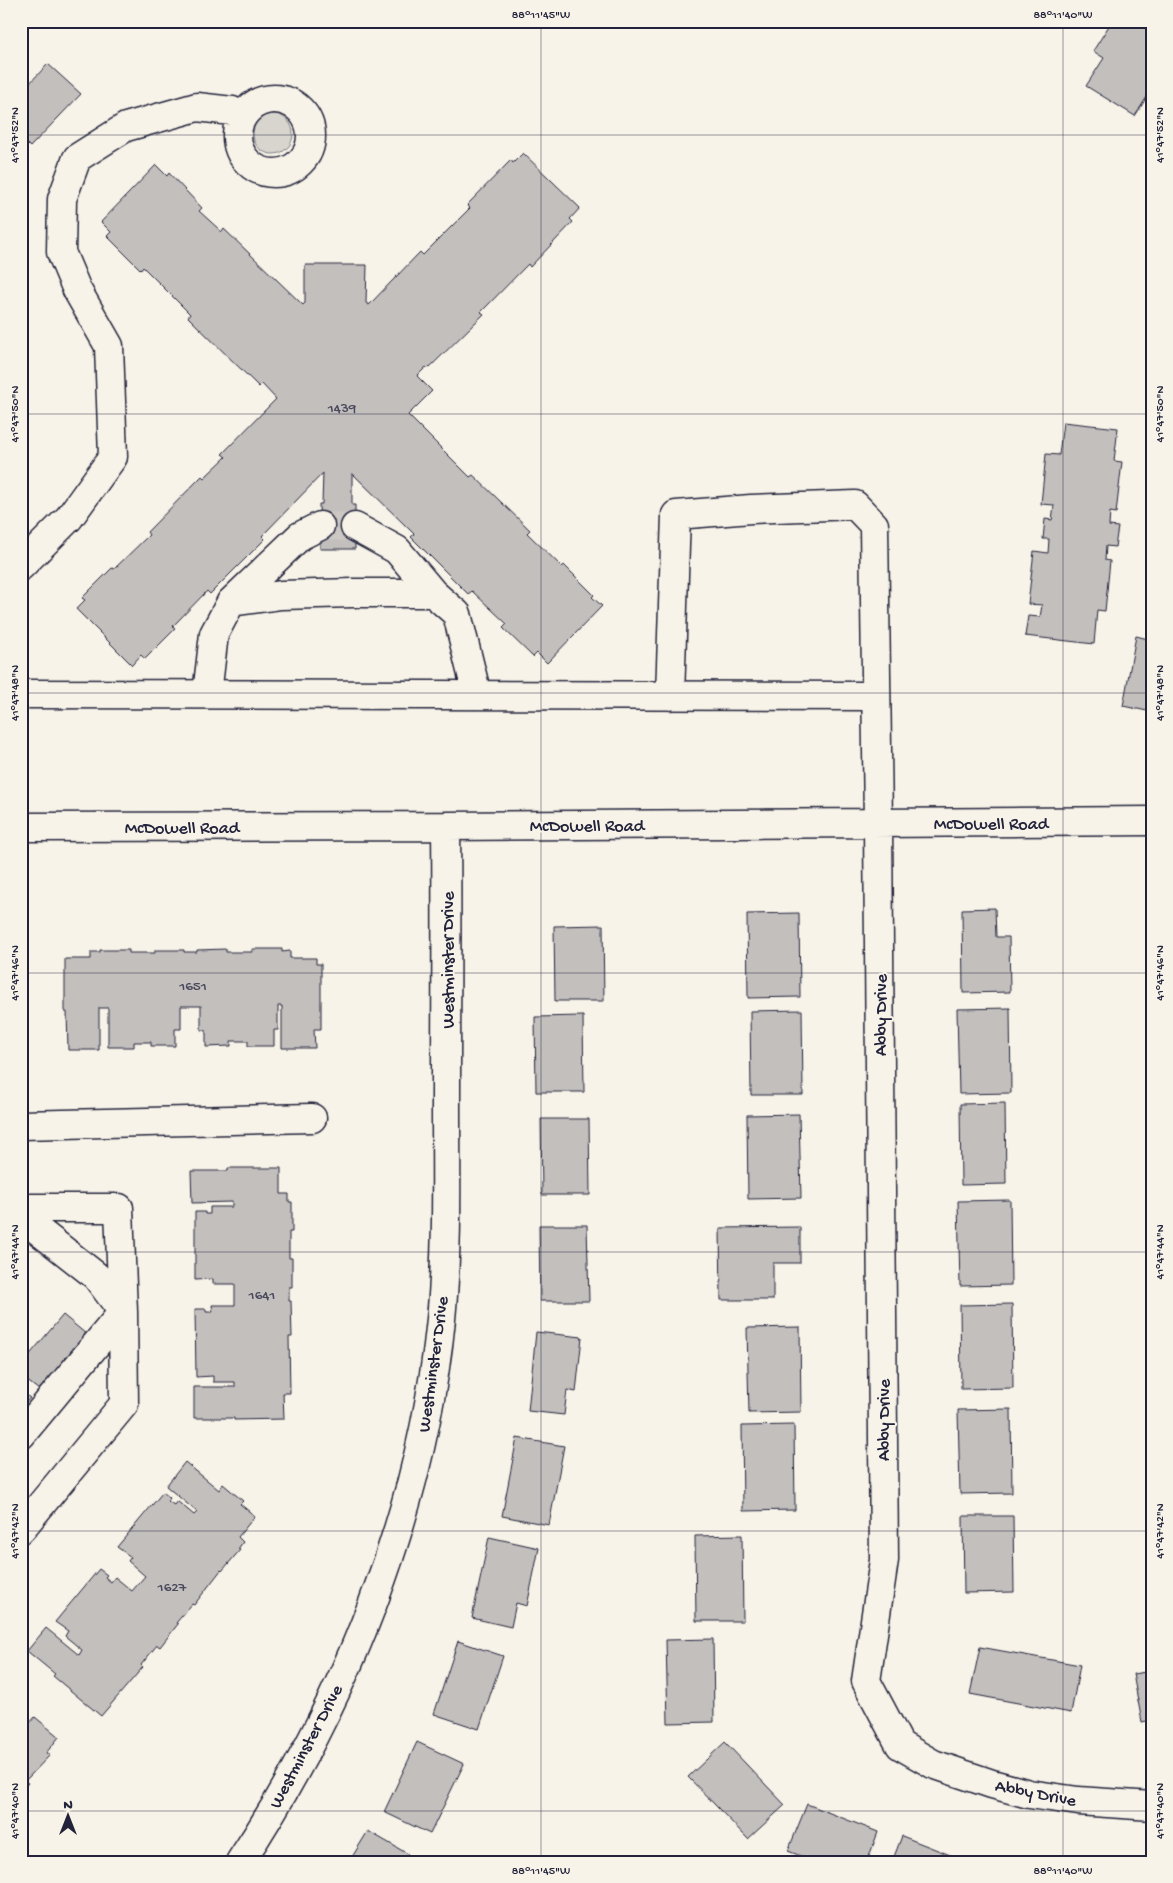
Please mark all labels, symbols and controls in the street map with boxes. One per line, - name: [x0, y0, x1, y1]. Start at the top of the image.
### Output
- text: 88°11'45"W: [512, 9, 570, 23]
- text: 88°11'40"W: [1034, 9, 1092, 23]
- text: 41°47'52"N: [9, 107, 23, 163]
- text: 41°47'52"N: [1154, 107, 1168, 163]
- text: 41°47'50"N: [9, 385, 23, 442]
- text: 41°47'50"N: [1154, 385, 1168, 442]
- house number: 1439: [327, 400, 357, 418]
- text: 41°47'48"N: [9, 665, 23, 721]
- text: 41°47'48"N: [1154, 665, 1168, 721]
- street label: McDowell Road: [934, 815, 1050, 836]
- street label: McDowell Road: [530, 817, 646, 838]
- street label: McDowell Road: [125, 819, 241, 840]
- street label: Westminster Drive: [439, 891, 460, 1028]
- text: 41°47'46"N: [9, 945, 23, 1001]
- text: 41°47'46"N: [1154, 945, 1168, 1001]
- street label: Abby Drive: [872, 973, 893, 1056]
- house number: 1651: [178, 978, 207, 996]
- text: 41°47'44"N: [9, 1224, 23, 1280]
- text: 41°47'44"N: [1154, 1224, 1168, 1280]
- house number: 1641: [248, 1287, 275, 1305]
- street label: Westminster Drive: [415, 1294, 455, 1434]
- street label: Abby Drive: [875, 1378, 896, 1461]
- text: 41°47'42"N: [9, 1503, 23, 1559]
- text: 41°47'42"N: [1154, 1503, 1168, 1559]
- house number: 1627: [157, 1579, 188, 1597]
- street label: Westminster Drive: [266, 1681, 349, 1813]
- street label: Abby Drive: [993, 1776, 1078, 1813]
- text: 41°47'40"N: [9, 1783, 23, 1839]
- text: 41°47'40"N: [1154, 1783, 1168, 1839]
- north arrow: [42, 1790, 92, 1840]
- text: N: [63, 1797, 73, 1814]
- text: 88°11'45"W: [512, 1865, 570, 1879]
- text: 88°11'40"W: [1034, 1865, 1092, 1879]

